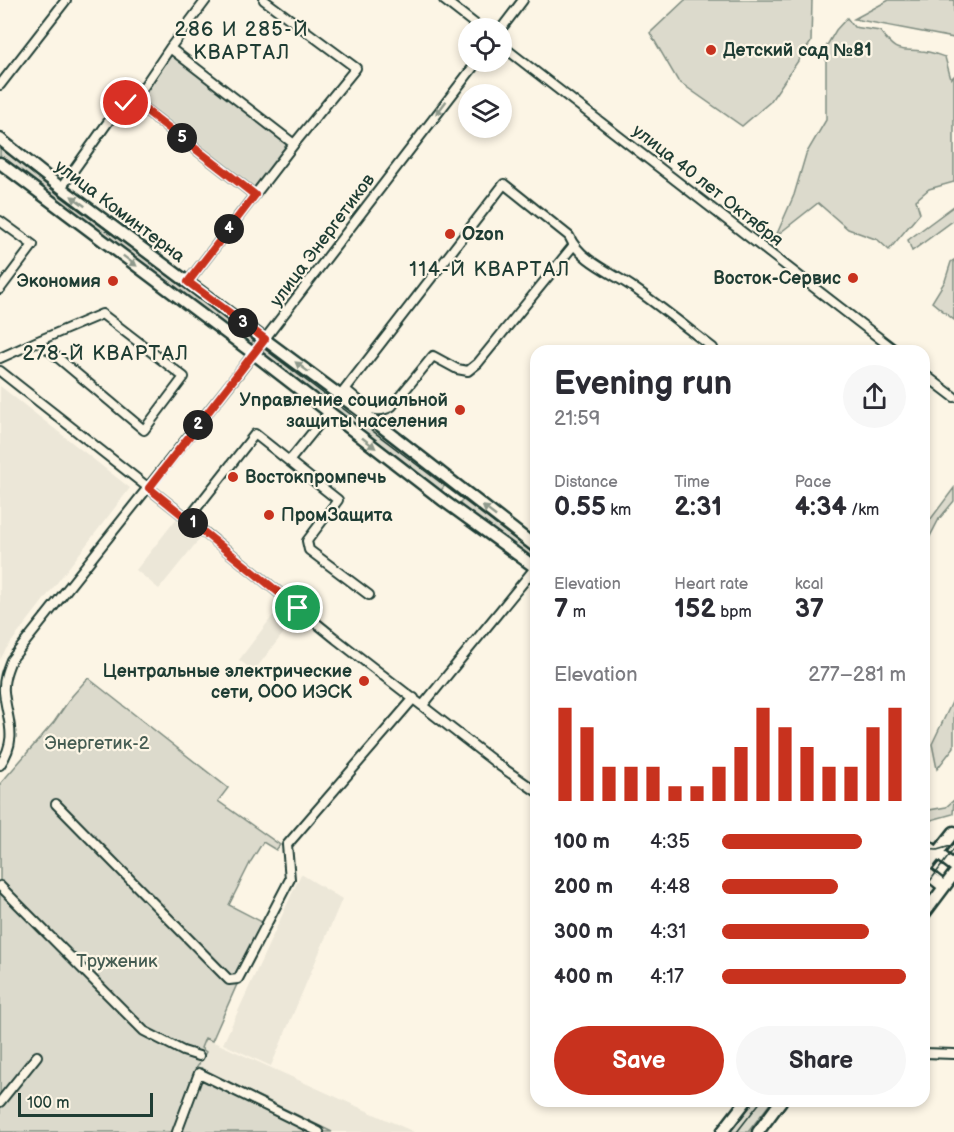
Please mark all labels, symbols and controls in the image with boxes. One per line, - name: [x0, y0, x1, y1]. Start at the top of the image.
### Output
- district label: 286 И 285-Й КВАРТАЛ: [175, 18, 309, 65]
- map controls: [458, 18, 512, 138]
- button: locate: [458, 18, 512, 72]
- place label: Детский сад №81: [723, 40, 872, 61]
- marker: Детский сад №81: [704, 43, 718, 57]
- pin: [100, 77, 151, 128]
- button: layers: [458, 84, 512, 138]
- icon: check: [109, 86, 142, 119]
- one-way arrow: [435, 100, 448, 116]
- street label: улица 40 лет Октября: [628, 120, 787, 251]
- pin: 5: [167, 123, 197, 153]
- text: 5: [177, 128, 187, 147]
- street label: улица Коминтерна: [51, 156, 189, 267]
- street label: улица Энергетиков: [266, 169, 380, 311]
- one-way arrow: [70, 195, 85, 207]
- pin: 4: [214, 214, 244, 244]
- text: 4: [224, 219, 234, 238]
- place label: Ozon: [462, 224, 504, 245]
- marker: Ozon: [443, 227, 457, 241]
- one-way arrow: [123, 255, 138, 267]
- district label: 114-Й КВАРТАЛ: [409, 258, 571, 282]
- place label: Восток-Сервис: [713, 268, 841, 289]
- place label: Экономия: [17, 271, 101, 292]
- marker: Восток-Сервис: [846, 271, 860, 285]
- marker: Экономия: [106, 274, 120, 288]
- pin: 3: [228, 308, 258, 338]
- text: 3: [238, 313, 248, 332]
- district label: 278-Й КВАРТАЛ: [22, 342, 190, 366]
- one-way arrow: [294, 361, 310, 373]
- text: Evening run: [554, 364, 732, 404]
- button: share: [843, 365, 906, 428]
- place label: Управление социальной защиты населения: [239, 390, 448, 432]
- marker: Управление социальной защиты населения: [453, 403, 467, 417]
- text: 21:59: [554, 407, 600, 431]
- pin: 2: [183, 410, 213, 440]
- text: 2: [193, 415, 203, 434]
- one-way arrow: [361, 437, 377, 450]
- place label: Востокпромпечь: [245, 467, 387, 488]
- marker: Востокпромпечь: [226, 470, 240, 484]
- text: Distance: [554, 473, 618, 492]
- text: Time: [674, 473, 710, 492]
- text: Pace: [795, 473, 831, 492]
- text: 0.55: [554, 492, 606, 523]
- text: 2:31: [674, 492, 722, 523]
- text: 4:34: [795, 492, 847, 523]
- text: km: [606, 501, 631, 520]
- text: /km: [847, 501, 879, 520]
- place label: ПромЗащита: [281, 505, 393, 526]
- one-way arrow: [482, 506, 497, 518]
- pin: 1: [178, 508, 208, 538]
- marker: ПромЗащита: [262, 508, 276, 522]
- text: 1: [190, 513, 196, 532]
- text: Elevation: [554, 575, 621, 594]
- text: Heart rate: [674, 575, 748, 594]
- text: kcal: [795, 575, 823, 594]
- pin: [272, 582, 323, 633]
- icon: arrive: [281, 591, 314, 624]
- text: 7: [554, 594, 568, 625]
- text: 152: [674, 594, 716, 625]
- text: 37: [795, 594, 824, 625]
- text: m: [568, 603, 586, 622]
- text: bpm: [716, 603, 752, 622]
- place label: Центральные электрические сети, ООО ИЭСК: [103, 661, 353, 703]
- text: Elevation: [554, 663, 637, 687]
- text: 277–281 m: [808, 663, 906, 687]
- marker: Центральные электрические сети, ООО ИЭСК: [357, 674, 371, 688]
- park label: Энергетик-2: [45, 733, 150, 754]
- text: 100 m: [554, 830, 610, 854]
- text: 4:35: [650, 830, 690, 854]
- text: 200 m: [554, 875, 613, 899]
- text: 4:48: [650, 875, 690, 899]
- text: 300 m: [554, 920, 613, 944]
- text: 4:31: [650, 920, 686, 944]
- park label: Труженик: [76, 951, 158, 972]
- text: 400 m: [554, 965, 613, 989]
- text: 4:17: [650, 965, 684, 989]
- button: Save: [554, 1026, 724, 1095]
- button: Share: [736, 1026, 906, 1095]
- scale bar: [18, 1090, 153, 1118]
- text: 100 m: [27, 1094, 70, 1113]

